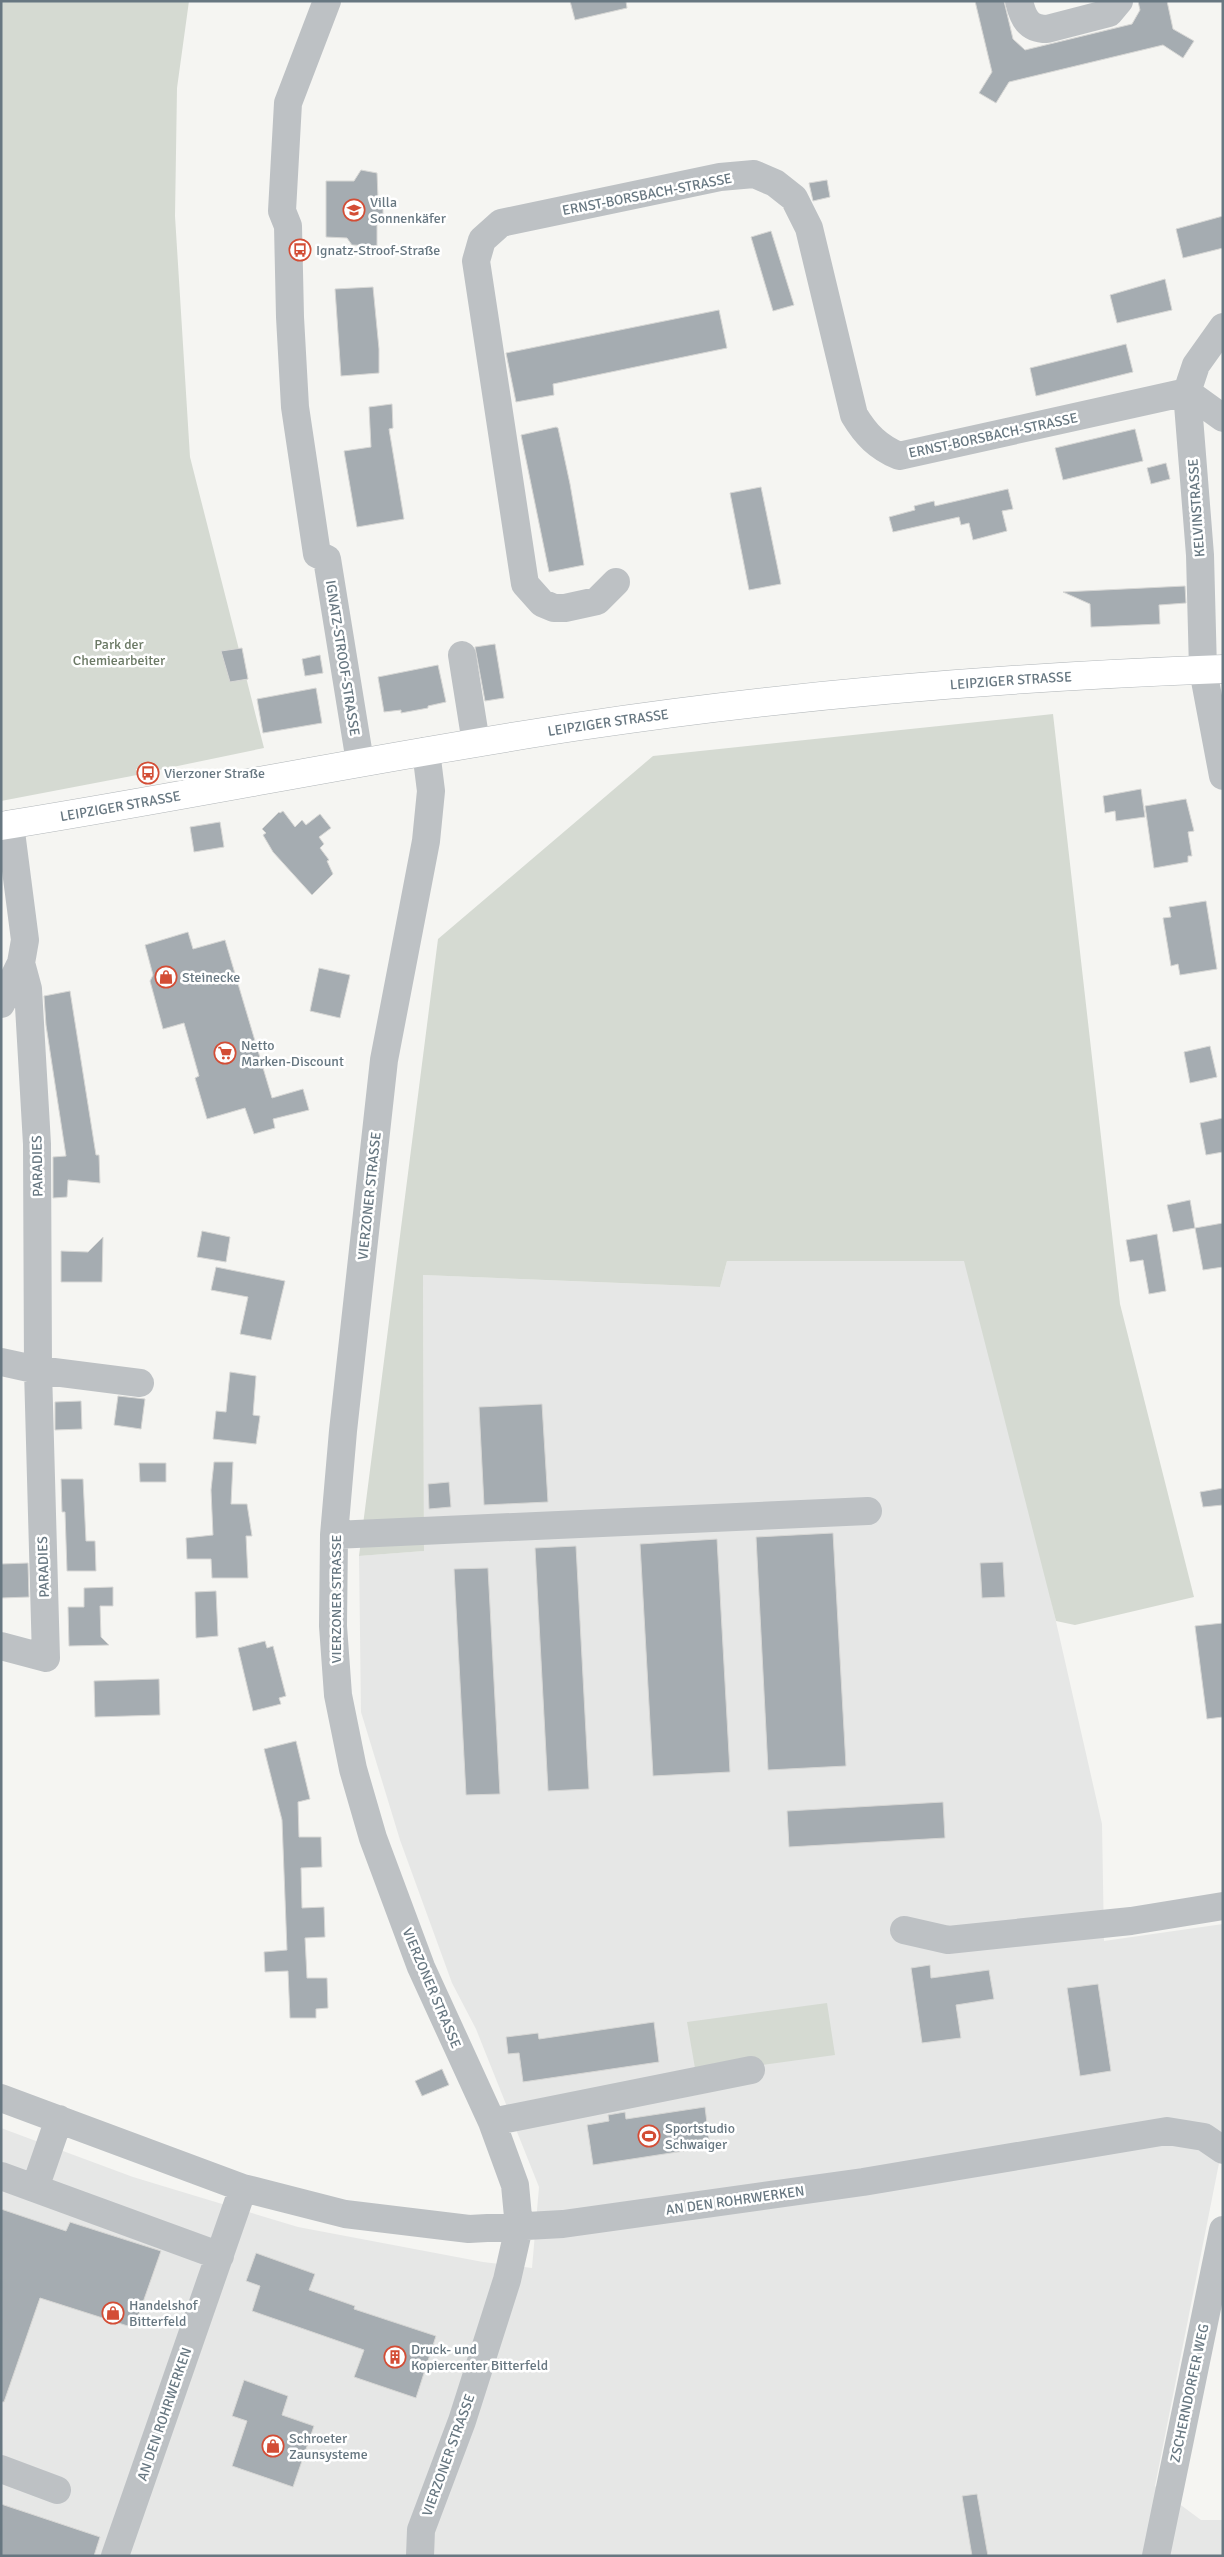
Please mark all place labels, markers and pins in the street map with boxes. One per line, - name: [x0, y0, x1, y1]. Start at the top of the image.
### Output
- place label: Villa Sonnenkäfer: [370, 194, 447, 227]
- school or university icon: Villa Sonnenkäfer: [342, 198, 366, 222]
- bus stop icon: Ignatz-Stroof-Straße: [288, 238, 312, 262]
- place label: Ignatz-Stroof-Straße: [316, 242, 440, 259]
- bus stop icon: Vierzoner Straße: [136, 761, 160, 785]
- place label: Vierzoner Straße: [164, 765, 265, 782]
- shop icon: Steinecke: [154, 965, 178, 989]
- place label: Steinecke: [182, 969, 240, 986]
- place label: Netto Marken-Discount: [241, 1037, 344, 1070]
- supermarket icon: Netto Marken-Discount: [213, 1041, 237, 1065]
- place label: Sportstudio Schwaiger: [665, 2120, 735, 2153]
- sports icon: Sportstudio Schwaiger: [637, 2124, 661, 2148]
- place label: Handelshof Bitterfeld: [129, 2297, 199, 2330]
- shop icon: Handelshof Bitterfeld: [101, 2301, 125, 2325]
- place label: Druck- und Kopiercenter Bitterfeld: [411, 2341, 548, 2374]
- building icon: Druck- und Kopiercenter Bitterfeld: [383, 2345, 407, 2369]
- place label: Schroeter Zaunsysteme: [289, 2430, 368, 2463]
- shop icon: Schroeter Zaunsysteme: [261, 2434, 285, 2458]

